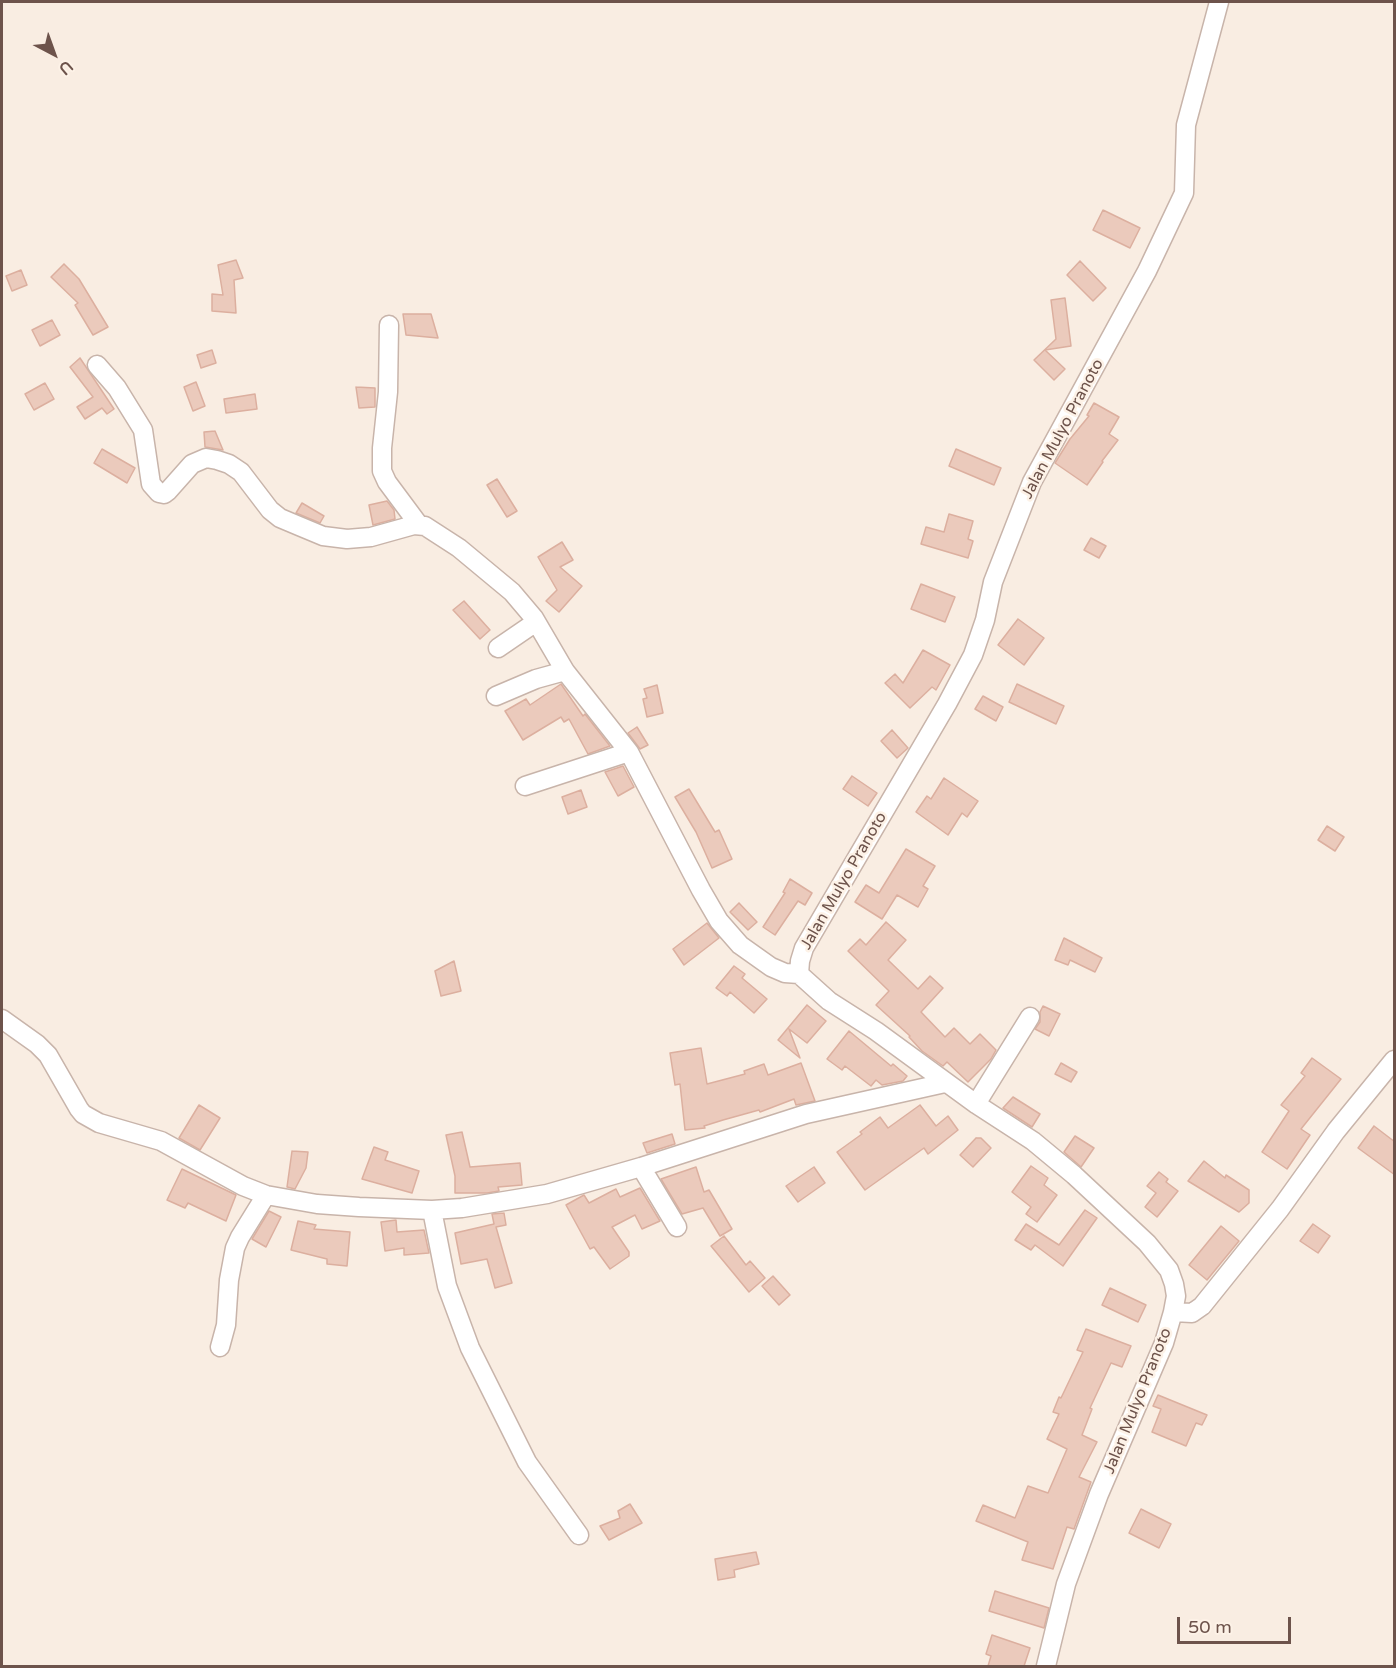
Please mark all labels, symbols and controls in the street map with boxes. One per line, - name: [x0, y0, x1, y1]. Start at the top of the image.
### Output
- north arrow: [24, 24, 84, 84]
- text: U: [55, 56, 77, 79]
- street label: Jalan Mulyo Pranoto: [1018, 356, 1108, 502]
- street label: Jalan Mulyo Pranoto: [797, 809, 891, 953]
- street label: Jalan Mulyo Pranoto: [1100, 1325, 1176, 1477]
- scale bar: [1180, 1605, 1294, 1643]
- text: 50 m: [1188, 1616, 1232, 1638]

